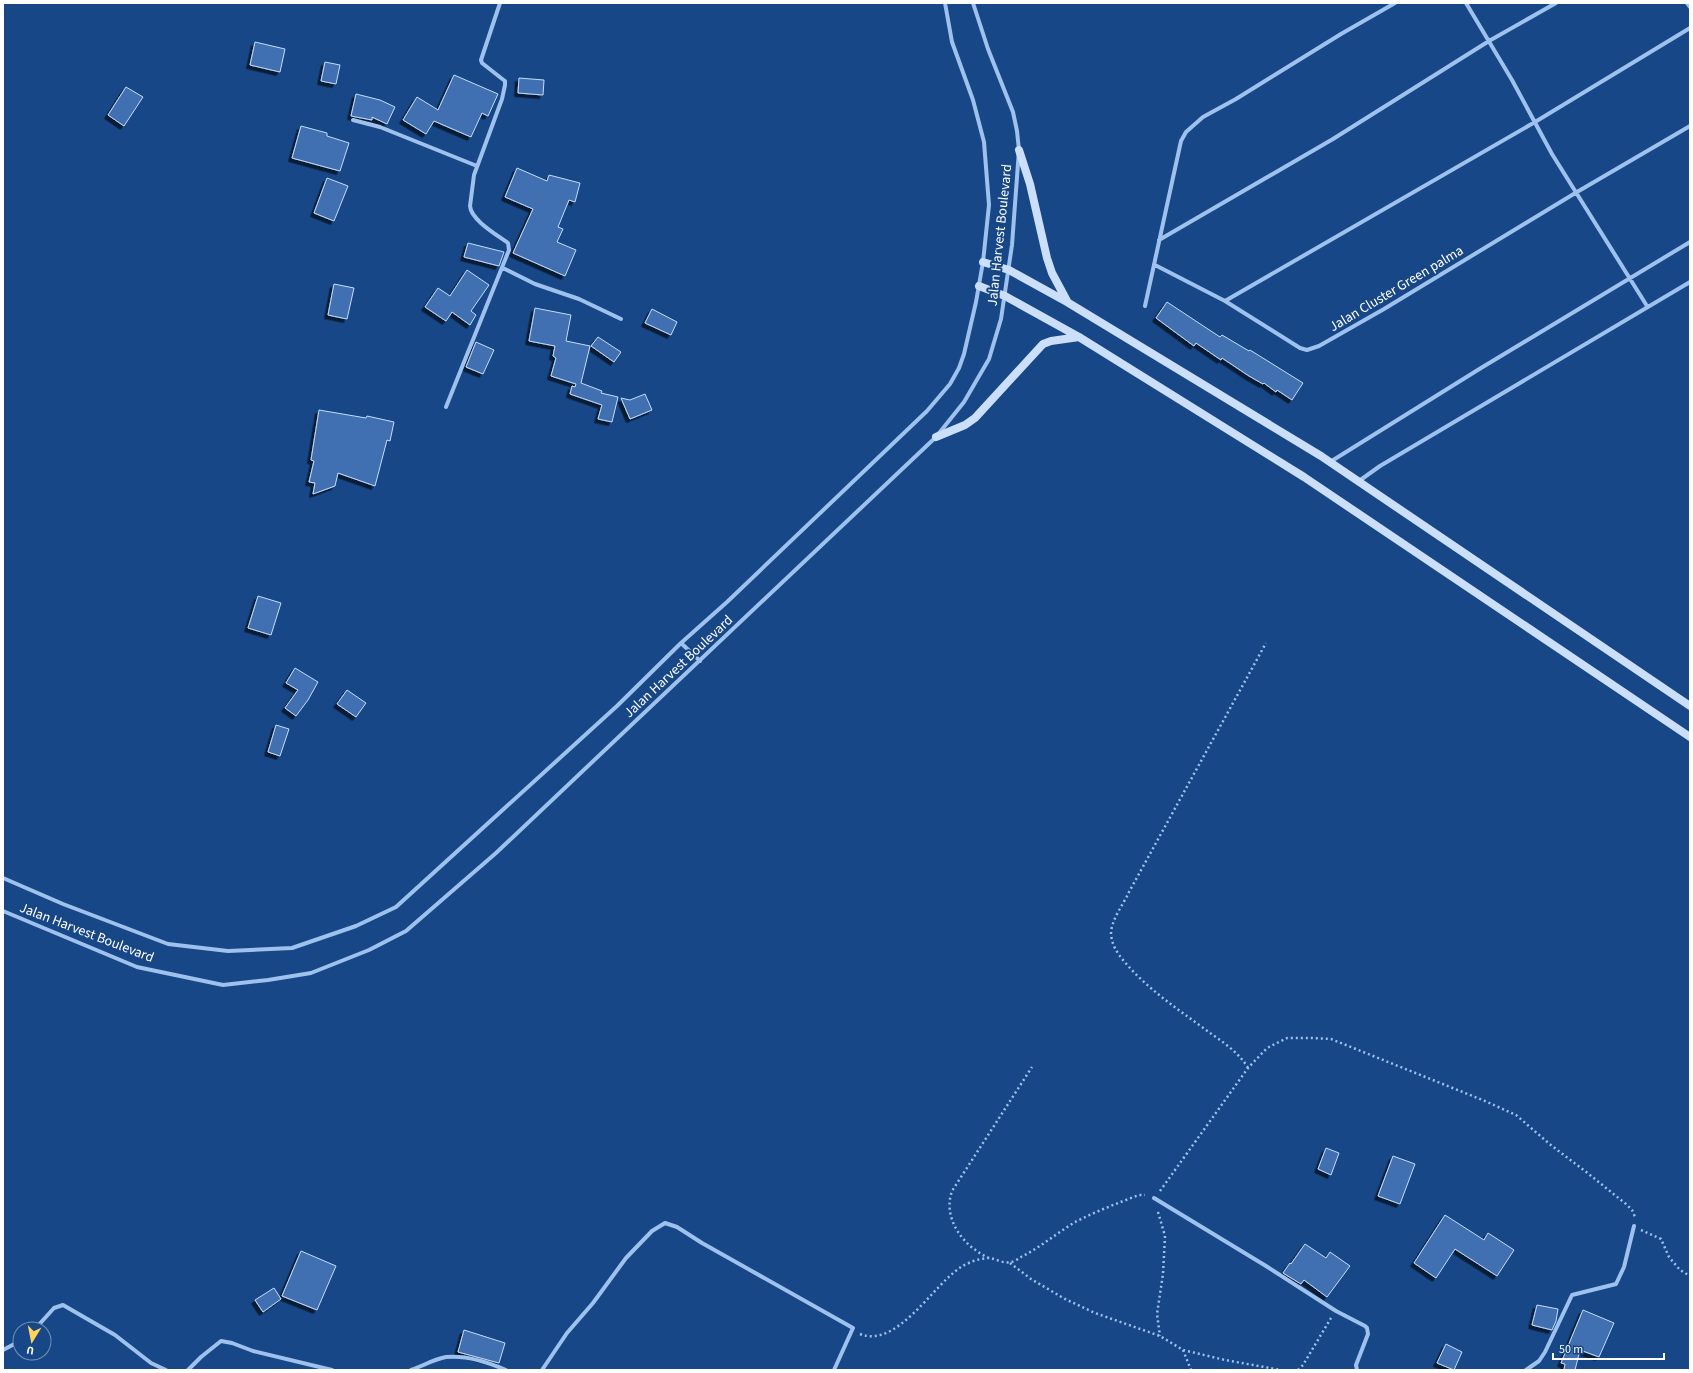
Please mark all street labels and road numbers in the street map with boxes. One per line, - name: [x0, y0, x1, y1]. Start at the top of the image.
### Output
- street label: Jalan Harvest Boulevard: [983, 163, 1017, 307]
- street label: Jalan Cluster Green palma: [1326, 241, 1467, 337]
- street label: Jalan Harvest Boulevard: [620, 611, 738, 723]
- street label: Jalan Harvest Boulevard: [16, 898, 157, 968]

